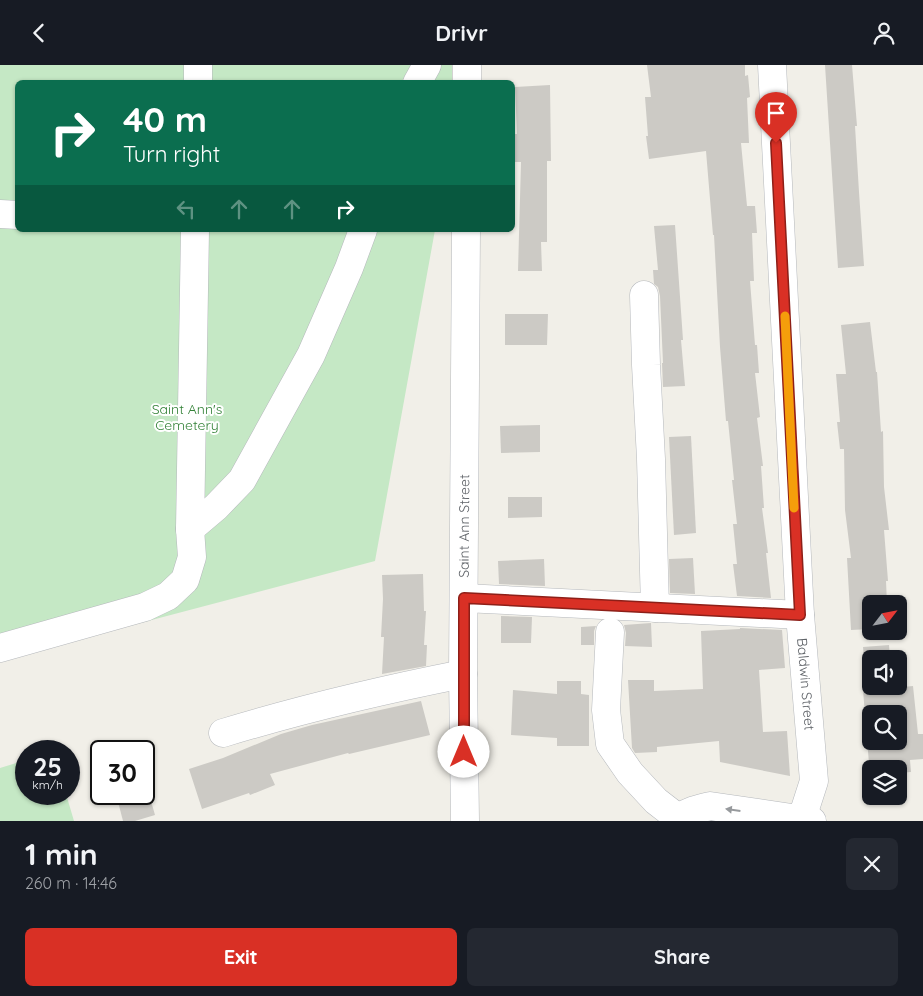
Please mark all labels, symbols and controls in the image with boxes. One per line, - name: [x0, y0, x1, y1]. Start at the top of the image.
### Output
- icon: back: [25, 19, 53, 47]
- text: Drivr: [435, 19, 488, 47]
- icon: person: [870, 19, 898, 47]
- pin: [755, 92, 797, 143]
- text: 40 m: [123, 97, 207, 141]
- icon: arrive: [762, 99, 790, 127]
- icon: right: [40, 100, 105, 165]
- text: Turn right: [123, 140, 220, 168]
- icon: left: [172, 195, 200, 223]
- icon: ahead: [225, 195, 253, 223]
- icon: ahead: [278, 195, 306, 223]
- icon: right: [331, 195, 359, 223]
- park label: Saint Ann's Cemetery: [152, 400, 222, 434]
- street label: Saint Ann Street: [455, 474, 473, 578]
- north arrow: [862, 595, 908, 640]
- map controls: [862, 595, 907, 805]
- street label: Baldwin Street: [793, 637, 819, 731]
- button: sound: [862, 650, 907, 695]
- button: search: [862, 705, 907, 750]
- position arrow: [437, 725, 489, 777]
- speed limit sign: 30: [90, 740, 155, 805]
- text: 25: [33, 751, 62, 782]
- button: layers: [862, 760, 907, 805]
- text: km/h: [32, 777, 63, 792]
- one-way arrow: [725, 805, 741, 813]
- text: 1 min: [25, 835, 98, 873]
- button: close: [846, 838, 898, 890]
- text: 260 m · 14:46: [25, 873, 117, 893]
- button: Exit: [25, 928, 457, 986]
- button: Share: [467, 928, 898, 986]

